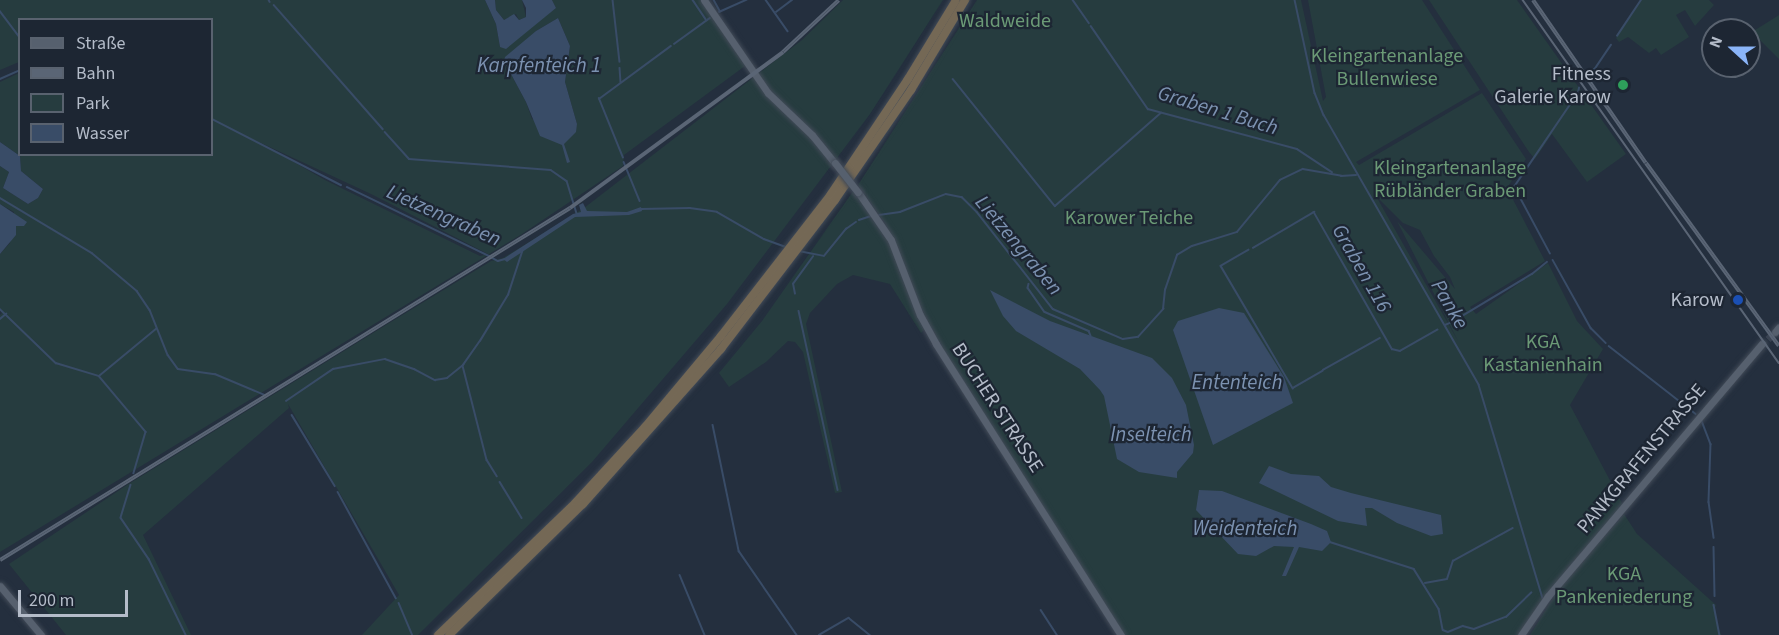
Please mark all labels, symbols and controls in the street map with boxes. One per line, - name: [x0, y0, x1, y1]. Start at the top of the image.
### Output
- park label: Waldweide: [959, 9, 1051, 33]
- legend: [18, 18, 213, 156]
- north arrow: [1701, 18, 1761, 78]
- text: Straße: [76, 31, 125, 56]
- text: N: [1704, 33, 1728, 51]
- park label: Kleingartenanlage Bullenwiese: [1311, 44, 1463, 91]
- water label: Karpfenteich 1: [477, 52, 601, 78]
- text: Bahn: [76, 61, 115, 86]
- place label: Fitness Galerie Karow: [1494, 62, 1611, 109]
- marker: Fitness Galerie Karow: [1616, 78, 1630, 92]
- water label: Graben 1 Buch: [1155, 80, 1281, 140]
- text: Park: [76, 91, 110, 116]
- text: Wasser: [76, 121, 129, 146]
- park label: Kleingartenanlage Rübländer Graben: [1374, 156, 1526, 203]
- water label: Lietzengraben: [383, 179, 505, 251]
- water label: Lietzengraben: [970, 190, 1068, 300]
- park label: Karower Teiche: [1065, 206, 1193, 230]
- water label: Graben 116: [1327, 220, 1397, 316]
- water label: Panke: [1426, 275, 1474, 333]
- place label: Karow: [1670, 288, 1724, 312]
- marker: Karow: [1729, 291, 1747, 309]
- park label: KGA Kastanienhain: [1483, 331, 1603, 378]
- street label: BUCHER STRASSE: [946, 339, 1048, 477]
- water label: Ententeich: [1192, 369, 1282, 395]
- street label: PANKGRAFENSTRASSE: [1572, 379, 1712, 539]
- water label: Inselteich: [1110, 421, 1192, 447]
- water label: Weidenteich: [1193, 515, 1297, 541]
- park label: KGA Pankeniederung: [1556, 563, 1692, 610]
- scale bar: [21, 578, 130, 616]
- text: 200 m: [29, 588, 74, 613]

